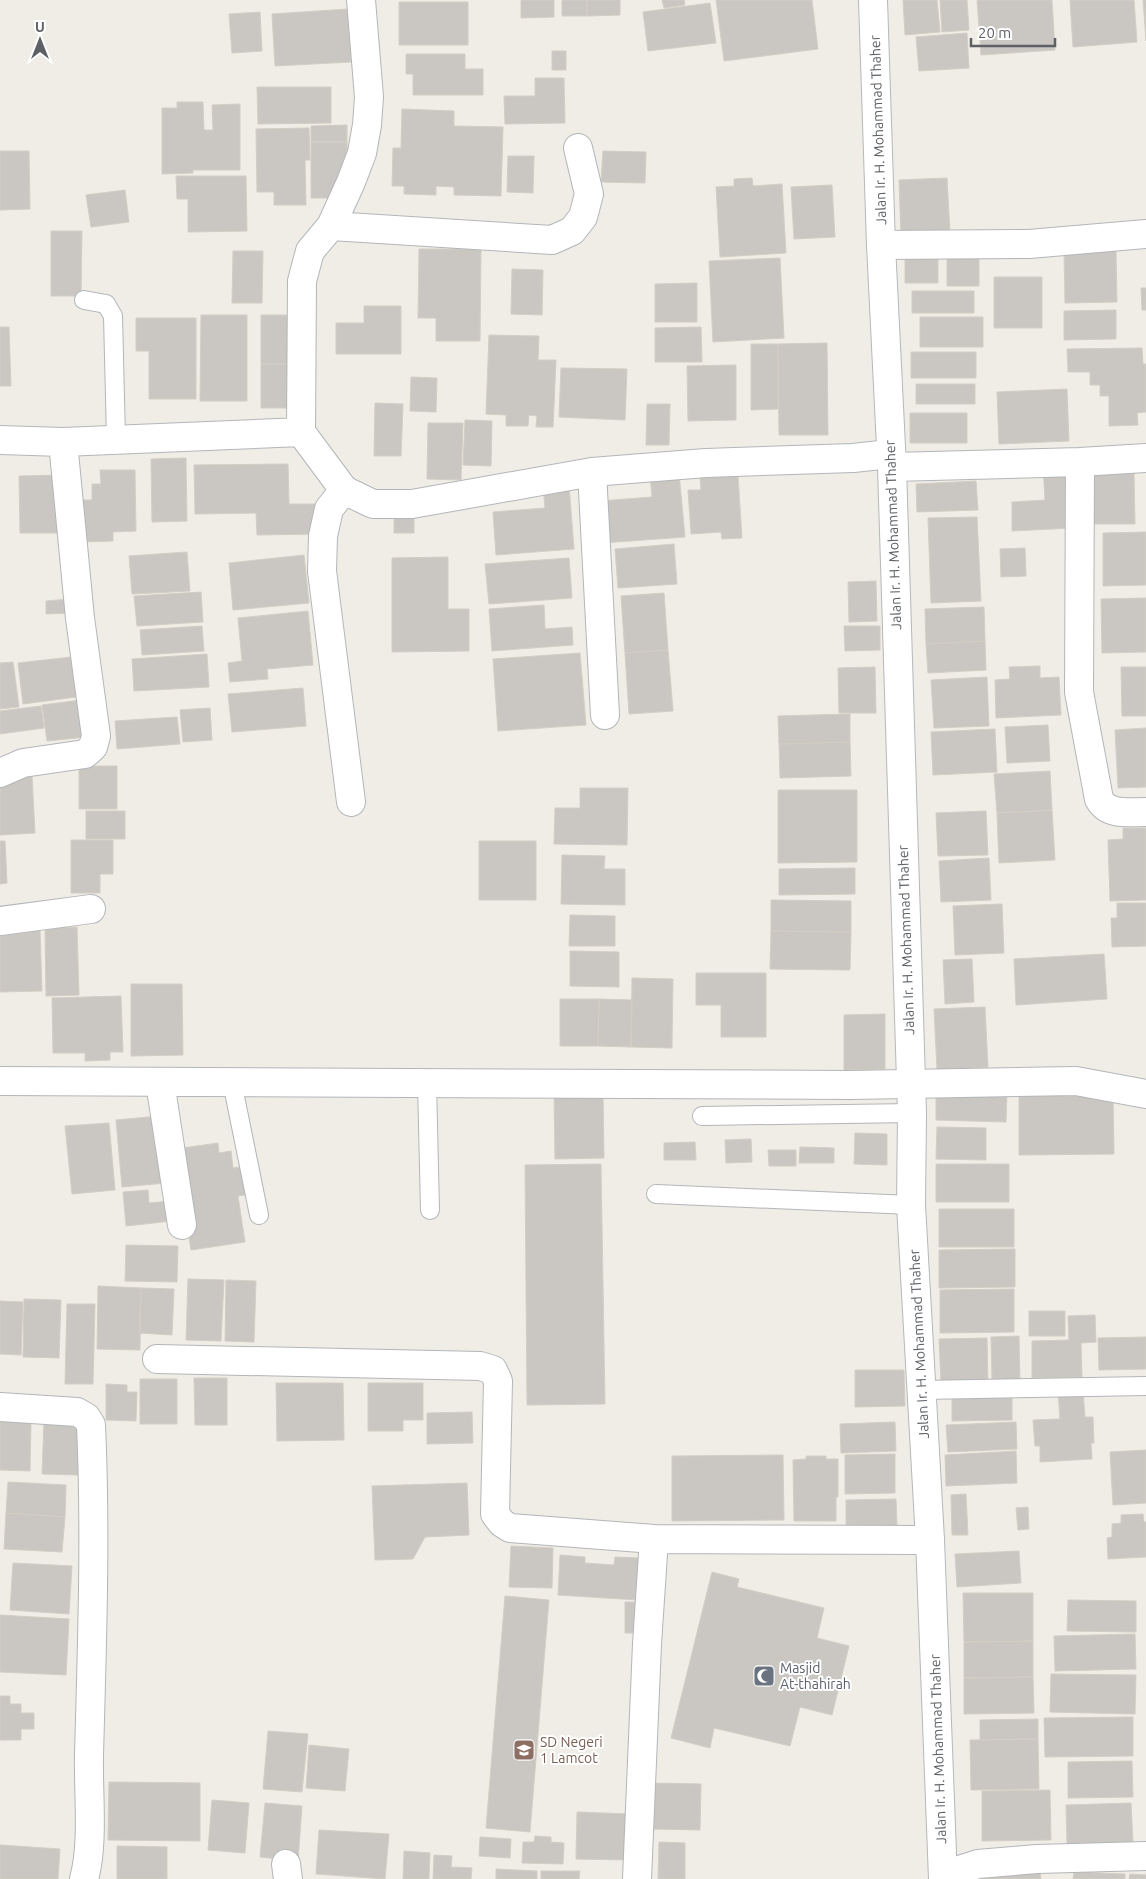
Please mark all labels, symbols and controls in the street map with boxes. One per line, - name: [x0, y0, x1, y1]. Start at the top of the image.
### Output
- north arrow: [15, 15, 65, 65]
- scale bar: [971, 15, 1055, 47]
- text: U: [35, 19, 45, 35]
- text: 20 m: [978, 24, 1011, 41]
- street label: Jalan Ir. H. Mohammad Thaher: [867, 34, 889, 225]
- street label: Jalan Ir. H. Mohammad Thaher: [882, 439, 904, 630]
- street label: Jalan Ir. H. Mohammad Thaher: [895, 844, 917, 1035]
- street label: Jalan Ir. H. Mohammad Thaher: [906, 1248, 932, 1439]
- street label: Jalan Ir. H. Mohammad Thaher: [927, 1653, 949, 1844]
- place label: Masjid At-thahirah: [780, 1660, 851, 1692]
- mosque icon: Masjid At-thahirah: [752, 1664, 776, 1688]
- place label: SD Negeri 1 Lamcot: [540, 1734, 603, 1766]
- school or university icon: SD Negeri 1 Lamcot: [512, 1738, 536, 1762]

